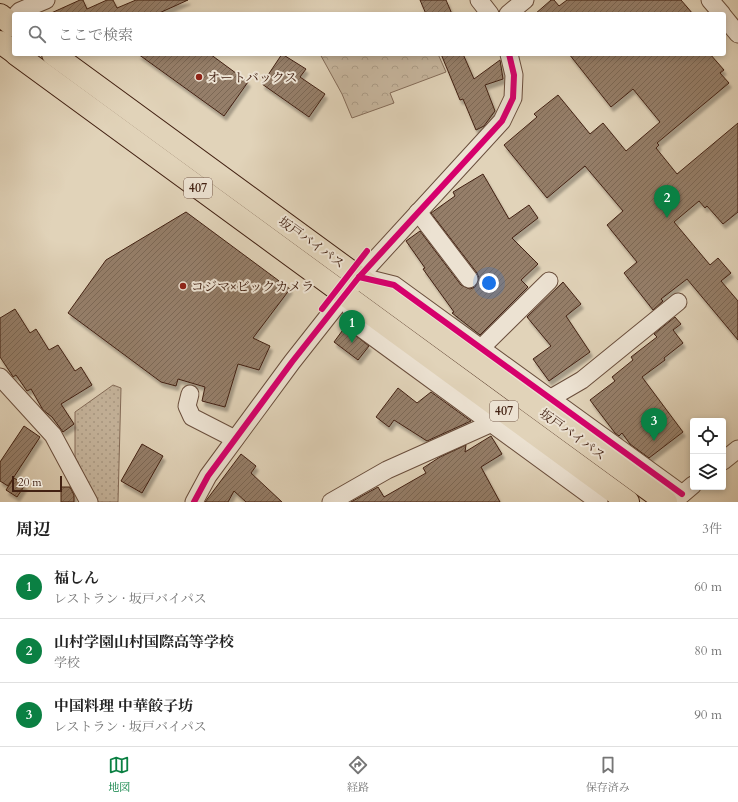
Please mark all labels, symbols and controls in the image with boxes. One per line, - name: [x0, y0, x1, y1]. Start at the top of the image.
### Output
- search box: [12, 12, 726, 56]
- icon: search: [26, 23, 48, 45]
- text: ここで検索: [58, 25, 133, 45]
- place label: オートバックス: [207, 69, 298, 87]
- marker: オートバックス: [194, 72, 204, 82]
- road number: 407: [184, 178, 212, 198]
- pin: 2: [654, 185, 680, 218]
- street label: 坂戸バイパス: [275, 213, 348, 273]
- your location: [479, 273, 499, 293]
- place label: コジマ×ビックカメラ: [191, 278, 314, 296]
- marker: コジマ×ビックカメラ: [178, 281, 188, 291]
- pin: 1: [339, 310, 365, 343]
- road number: 407: [490, 401, 518, 421]
- street label: 坂戸バイパス: [536, 405, 609, 465]
- pin: 3: [641, 408, 667, 441]
- map controls: [690, 418, 726, 490]
- button: locate: [690, 418, 726, 454]
- button: layers: [690, 454, 726, 490]
- scale bar: [12, 474, 62, 493]
- text: 20 m: [18, 475, 42, 490]
- text: 周辺: [16, 518, 50, 541]
- text: 3件: [702, 520, 722, 538]
- text: 福しん: [54, 568, 99, 588]
- text: 1: [26, 578, 32, 596]
- text: 60 m: [694, 578, 722, 596]
- text: レストラン · 坂戸バイパス: [54, 590, 207, 608]
- text: 山村学園山村国際高等学校: [54, 632, 234, 652]
- text: 2: [26, 642, 32, 660]
- text: 80 m: [694, 642, 722, 660]
- text: 学校: [54, 654, 80, 672]
- text: 中国料理 中華餃子坊: [54, 696, 193, 716]
- text: 3: [26, 706, 32, 724]
- text: 90 m: [694, 706, 722, 724]
- text: レストラン · 坂戸バイパス: [54, 718, 207, 736]
- tab: 地図: [108, 754, 130, 795]
- tab: 経路: [347, 754, 369, 795]
- tab: 保存済み: [586, 754, 630, 795]

